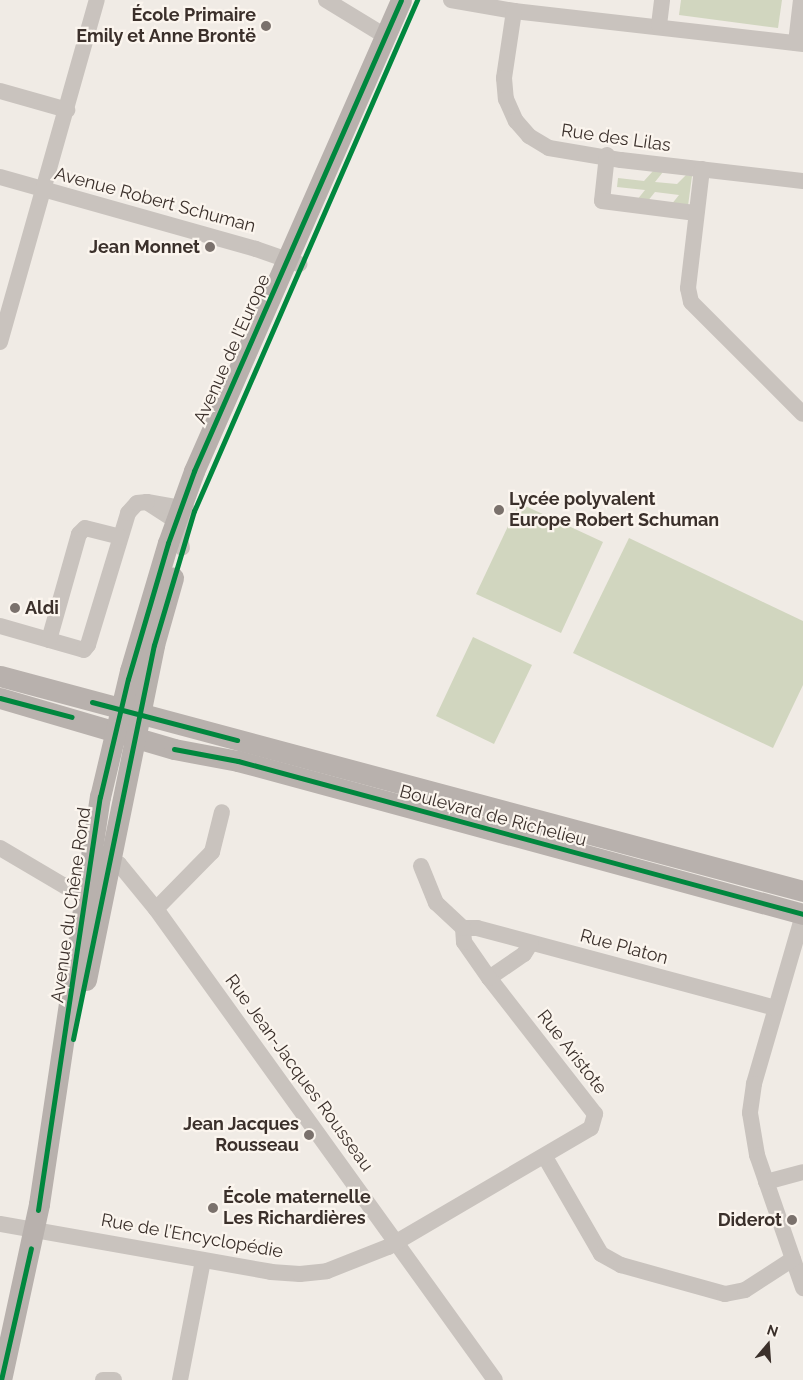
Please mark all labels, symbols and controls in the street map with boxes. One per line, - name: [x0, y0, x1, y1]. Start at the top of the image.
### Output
- place label: École Primaire Emily et Anne Brontë: [75, 5, 256, 48]
- marker: École Primaire Emily et Anne Brontë: [260, 20, 272, 32]
- street label: Rue des Lilas: [560, 120, 672, 156]
- street label: Avenue Robert Schuman: [52, 163, 258, 237]
- place label: Jean Monnet: [89, 236, 200, 258]
- marker: Jean Monnet: [204, 241, 216, 253]
- street label: Avenue de l’Europe: [189, 271, 275, 427]
- place label: Lycée polyvalent Europe Robert Schuman: [509, 489, 719, 532]
- marker: Lycée polyvalent Europe Robert Schuman: [493, 504, 505, 516]
- place label: Aldi: [25, 597, 59, 619]
- marker: Aldi: [9, 602, 21, 614]
- street label: Boulevard de Richelieu: [397, 781, 589, 851]
- street label: Avenue du Chêne Rond: [47, 806, 95, 1004]
- street label: Rue Platon: [578, 925, 670, 969]
- street label: Rue Jean-Jacques Rousseau: [220, 970, 378, 1176]
- street label: Rue Aristote: [532, 1005, 612, 1099]
- place label: Jean Jacques Rousseau: [183, 1114, 299, 1156]
- marker: Jean Jacques Rousseau: [303, 1129, 315, 1141]
- place label: École maternelle Les Richardières: [223, 1187, 371, 1230]
- marker: École maternelle Les Richardières: [207, 1202, 219, 1214]
- street label: Rue de l’Encyclopédie: [99, 1209, 285, 1263]
- place label: Diderot: [718, 1209, 782, 1231]
- marker: Diderot: [786, 1214, 798, 1226]
- north arrow: [743, 1320, 793, 1370]
- text: N: [765, 1321, 780, 1340]

